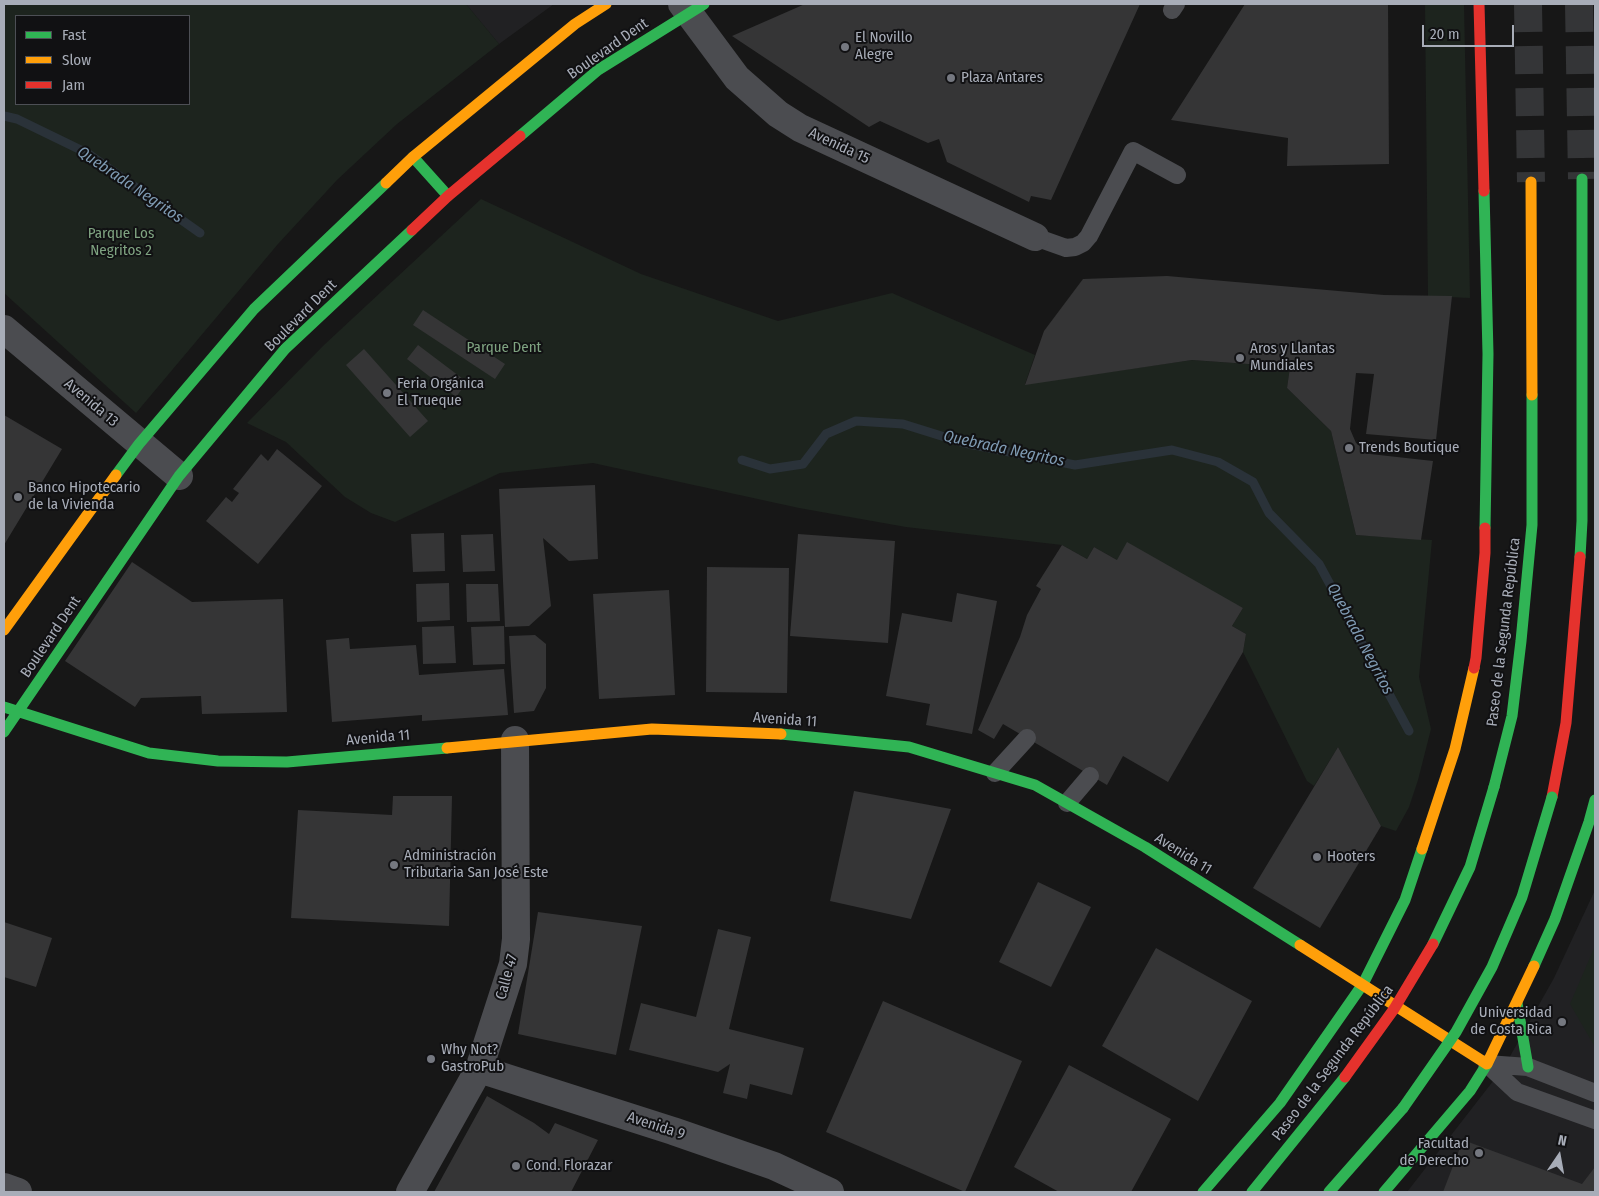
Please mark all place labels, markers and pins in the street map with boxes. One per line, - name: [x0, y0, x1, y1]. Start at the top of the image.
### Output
- place label: El Novillo Alegre: [855, 29, 913, 64]
- marker: El Novillo Alegre: [839, 41, 851, 53]
- place label: Plaza Antares: [961, 69, 1043, 87]
- marker: Plaza Antares: [945, 72, 957, 84]
- place label: Aros y Llantas Mundiales: [1250, 340, 1335, 375]
- marker: Aros y Llantas Mundiales: [1234, 352, 1246, 364]
- place label: Feria Orgánica El Trueque: [397, 375, 484, 410]
- marker: Feria Orgánica El Trueque: [381, 387, 393, 399]
- place label: Trends Boutique: [1359, 439, 1460, 457]
- marker: Trends Boutique: [1343, 442, 1355, 454]
- place label: Banco Hipotecario de la Vivienda: [28, 479, 140, 514]
- marker: Banco Hipotecario de la Vivienda: [12, 491, 24, 503]
- place label: Administración Tributaria San José Este: [404, 847, 548, 882]
- place label: Hooters: [1327, 848, 1375, 866]
- marker: Hooters: [1311, 851, 1323, 863]
- marker: Administración Tributaria San José Este: [388, 859, 400, 871]
- place label: Universidad de Costa Rica: [1470, 1004, 1552, 1039]
- marker: Universidad de Costa Rica: [1556, 1016, 1568, 1028]
- place label: Why Not? GastroPub: [441, 1041, 504, 1076]
- marker: Why Not? GastroPub: [425, 1053, 437, 1065]
- place label: Facultad de Derecho: [1399, 1135, 1469, 1170]
- marker: Facultad de Derecho: [1473, 1147, 1485, 1159]
- place label: Cond. Florazar: [526, 1157, 613, 1175]
- marker: Cond. Florazar: [510, 1160, 522, 1172]

